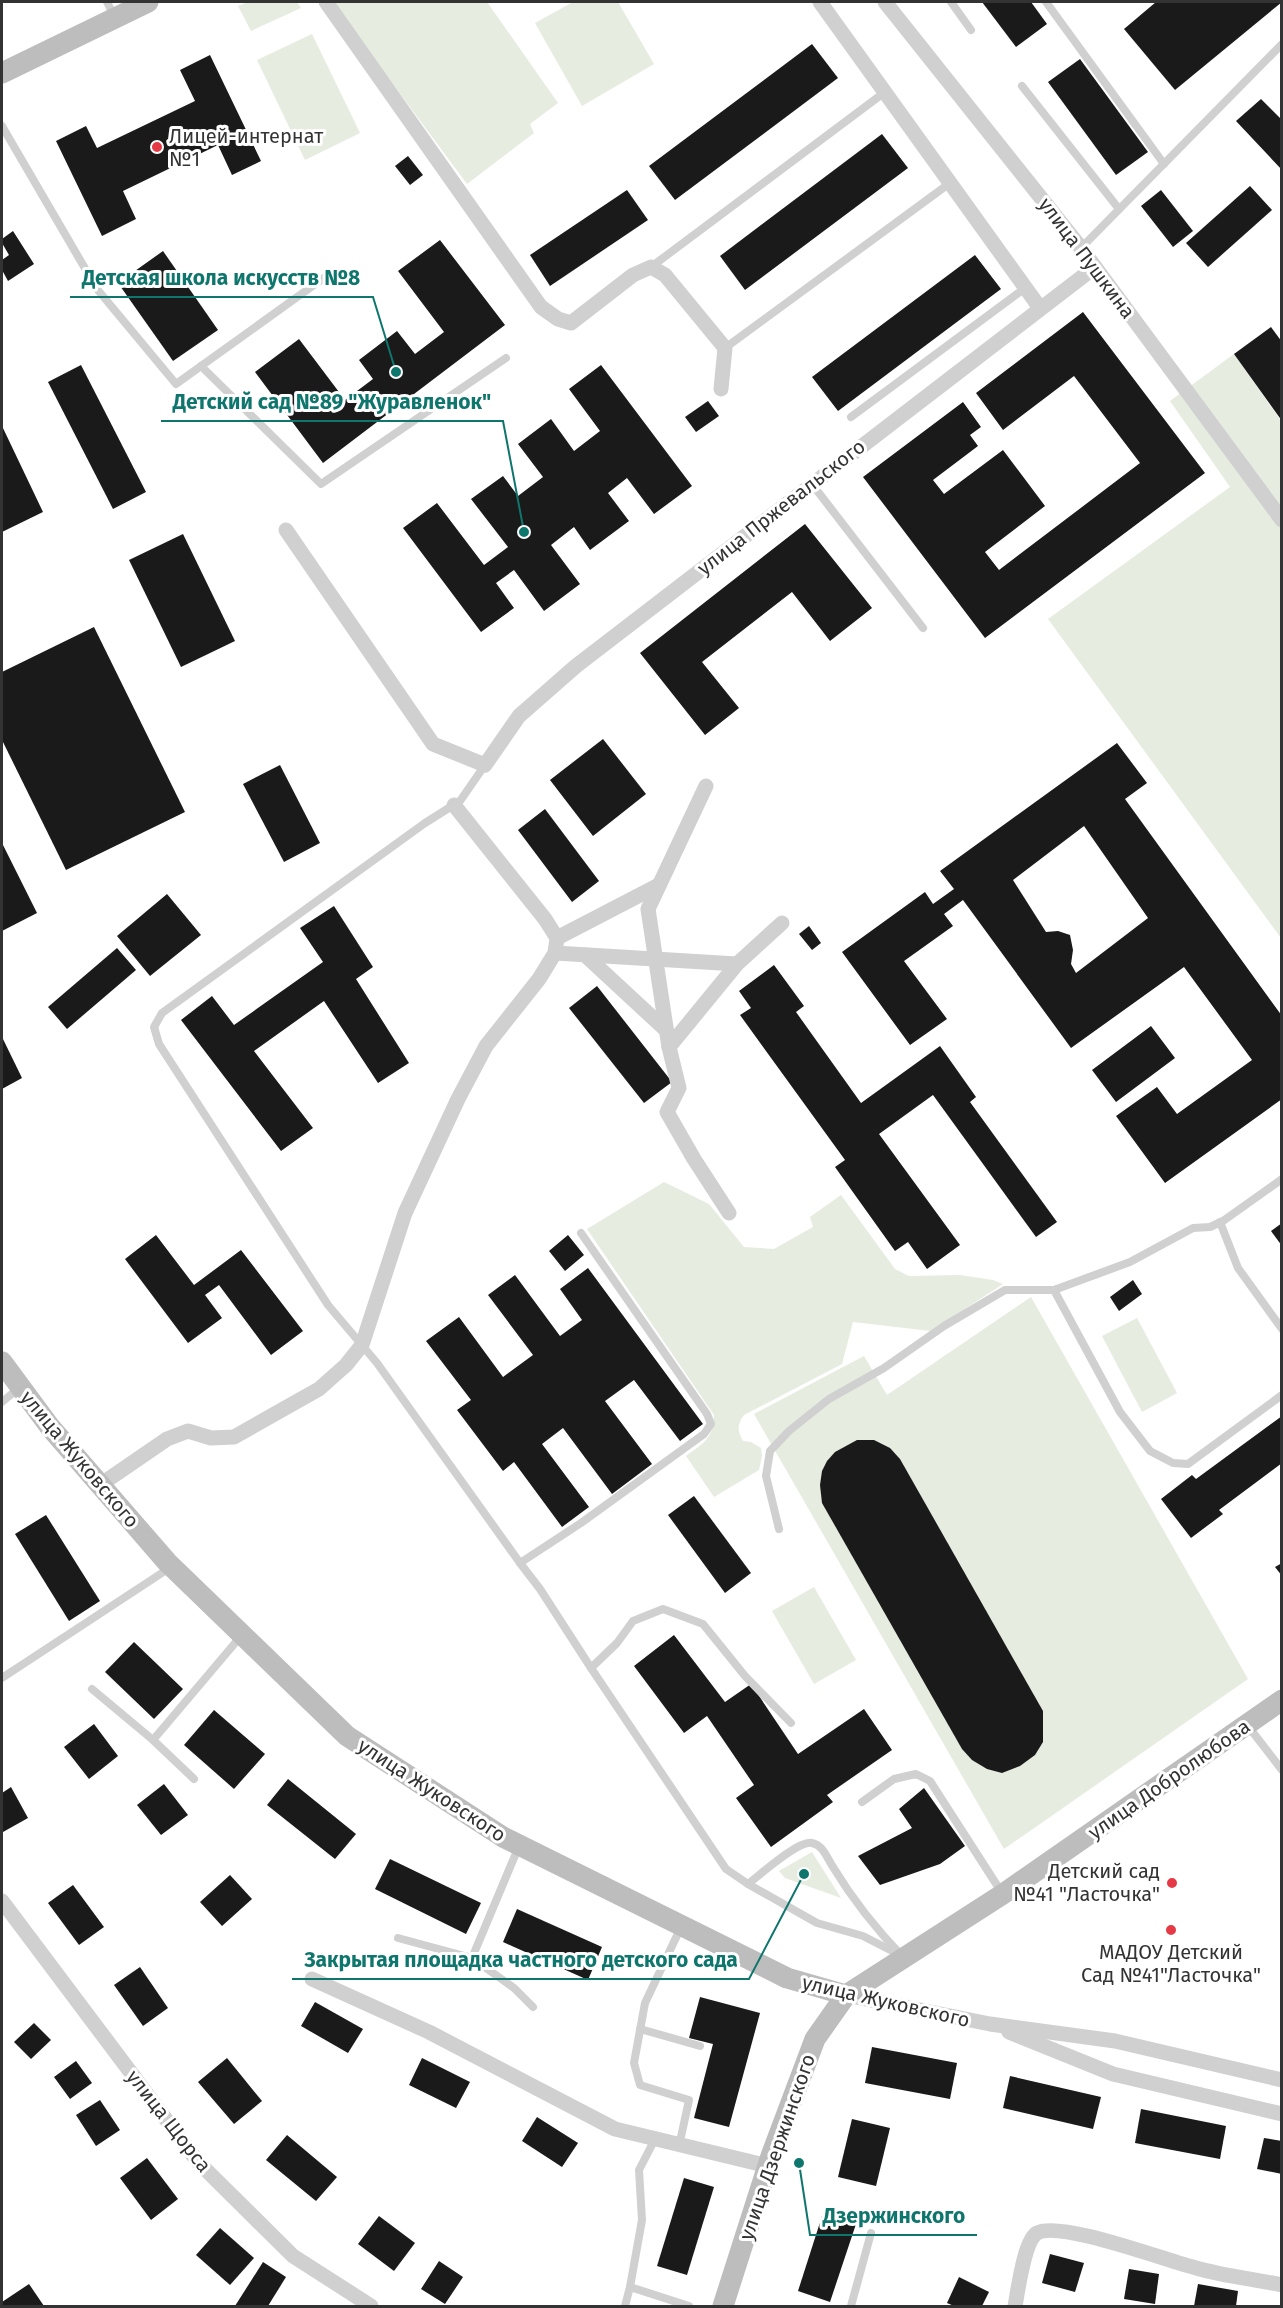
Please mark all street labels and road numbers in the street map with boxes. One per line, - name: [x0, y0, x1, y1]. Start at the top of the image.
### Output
- street label: улица Пушкина: [1034, 193, 1140, 323]
- street label: улица Пржевальского: [692, 434, 870, 580]
- street label: улица Жуковского: [16, 1386, 144, 1532]
- street label: улица Добролюбова: [1083, 1714, 1255, 1844]
- street label: улица Жуковского: [354, 1733, 510, 1847]
- street label: улица Жуковского: [800, 1970, 972, 2032]
- street label: улица Дзержинского: [734, 2051, 820, 2243]
- street label: улица Щорса: [122, 2065, 216, 2177]

